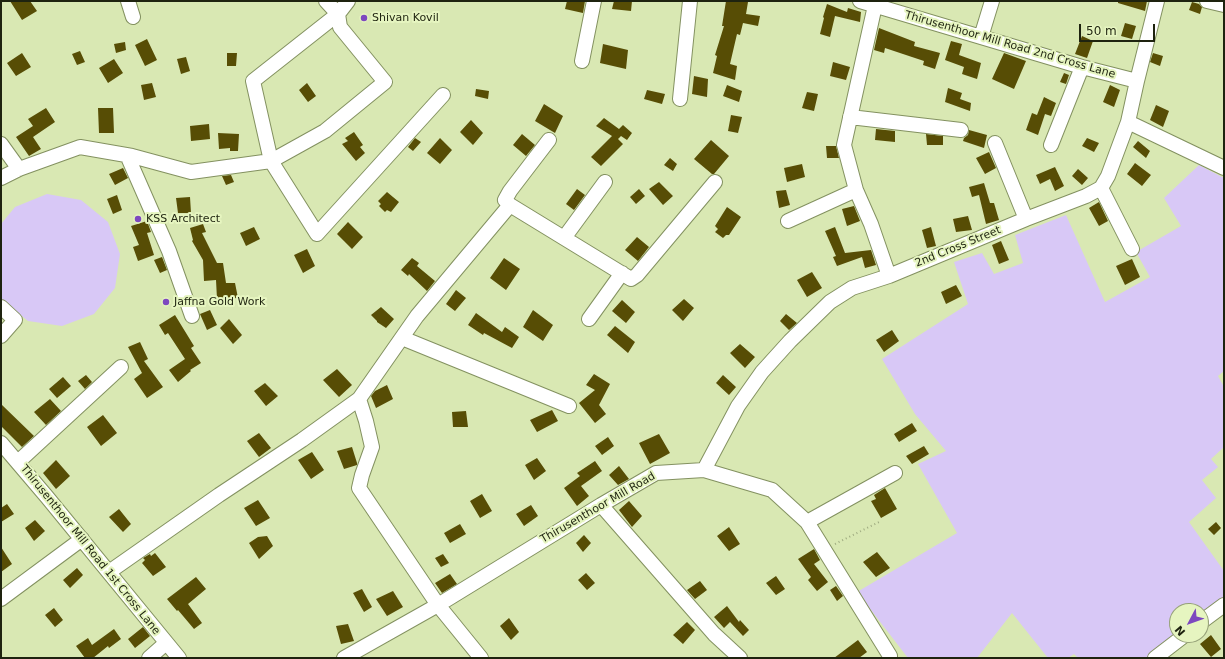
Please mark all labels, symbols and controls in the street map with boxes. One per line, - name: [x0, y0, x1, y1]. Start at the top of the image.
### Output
- street label: Thirusenthoor Mill Road 2nd Cross Lane: [903, 9, 1117, 81]
- place label: Shivan Kovil: [372, 11, 439, 25]
- marker: Shivan Kovil: [359, 13, 369, 23]
- scale bar: [1081, 16, 1157, 42]
- text: 50 m: [1086, 24, 1117, 38]
- place label: KSS Architect: [146, 212, 220, 226]
- marker: KSS Architect: [133, 214, 143, 224]
- street label: 2nd Cross Street: [913, 224, 1003, 270]
- place label: Jaffna Gold Work: [174, 295, 265, 309]
- marker: Jaffna Gold Work: [161, 297, 171, 307]
- street label: Thirusenthoor Mill Road 1st Cross Lane: [17, 462, 163, 638]
- street label: Thirusenthoor Mill Road: [538, 470, 658, 546]
- north arrow: [1169, 603, 1209, 643]
- text: N: [1172, 623, 1188, 638]

